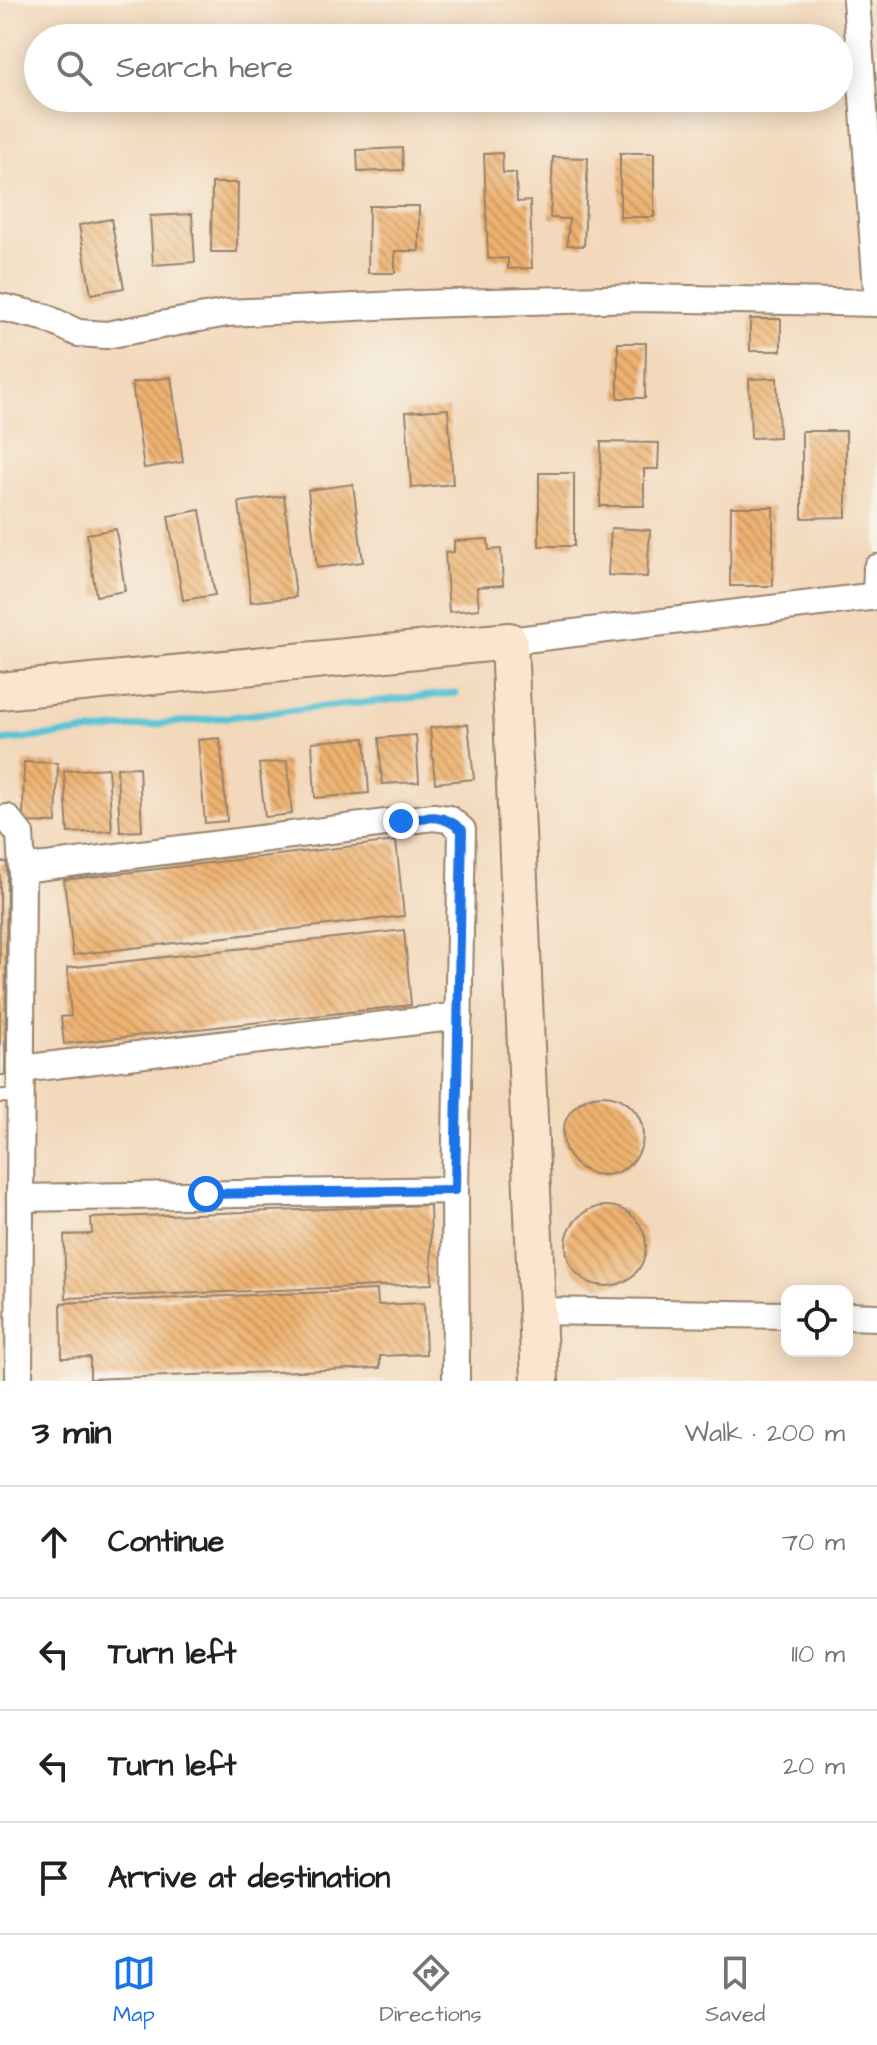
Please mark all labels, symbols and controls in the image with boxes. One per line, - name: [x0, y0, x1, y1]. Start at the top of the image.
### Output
- search box: [24, 24, 853, 112]
- icon: search: [52, 46, 96, 90]
- text: Search here: [116, 47, 293, 89]
- route end: [383, 803, 419, 839]
- route start: [188, 1176, 224, 1212]
- map controls: [781, 1285, 853, 1357]
- button: locate: [781, 1285, 853, 1357]
- text: 3 min: [32, 1409, 112, 1457]
- text: Walk · 200 m: [684, 1415, 845, 1451]
- icon: ahead: [32, 1520, 76, 1564]
- text: Continue: [108, 1521, 224, 1563]
- text: 70 m: [782, 1524, 845, 1560]
- icon: left: [32, 1632, 76, 1676]
- text: Turn left: [108, 1633, 236, 1675]
- text: 110 m: [791, 1636, 845, 1672]
- icon: left: [32, 1744, 76, 1788]
- text: Turn left: [108, 1745, 236, 1787]
- text: 20 m: [783, 1748, 845, 1784]
- icon: arrive: [32, 1856, 76, 1900]
- text: Arrive at destination: [108, 1857, 390, 1899]
- tab: Map: [112, 1951, 156, 2030]
- tab: Directions: [379, 1951, 482, 2030]
- tab: Saved: [705, 1951, 765, 2030]

